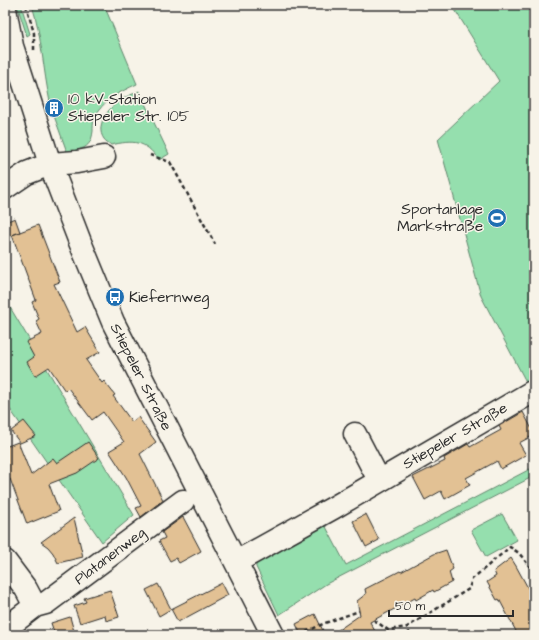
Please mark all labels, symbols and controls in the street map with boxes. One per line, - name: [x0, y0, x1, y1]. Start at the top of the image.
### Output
- place label: 10 kV-Station Stiepeler Str. 105: [68, 89, 190, 127]
- building icon: 10 kV-Station Stiepeler Str. 105: [43, 97, 65, 119]
- place label: Sportanlage Markstraße: [397, 199, 483, 237]
- sports icon: Sportanlage Markstraße: [486, 207, 508, 229]
- bus stop icon: Kiefernweg: [104, 286, 126, 308]
- place label: Kiefernweg: [129, 287, 210, 309]
- street label: Stiepeler Straße: [105, 320, 177, 434]
- street label: Stiepeler Straße: [399, 397, 511, 475]
- street label: Platanenweg: [70, 522, 151, 591]
- scale bar: [389, 592, 513, 618]
- text: 50 m: [395, 598, 426, 615]

